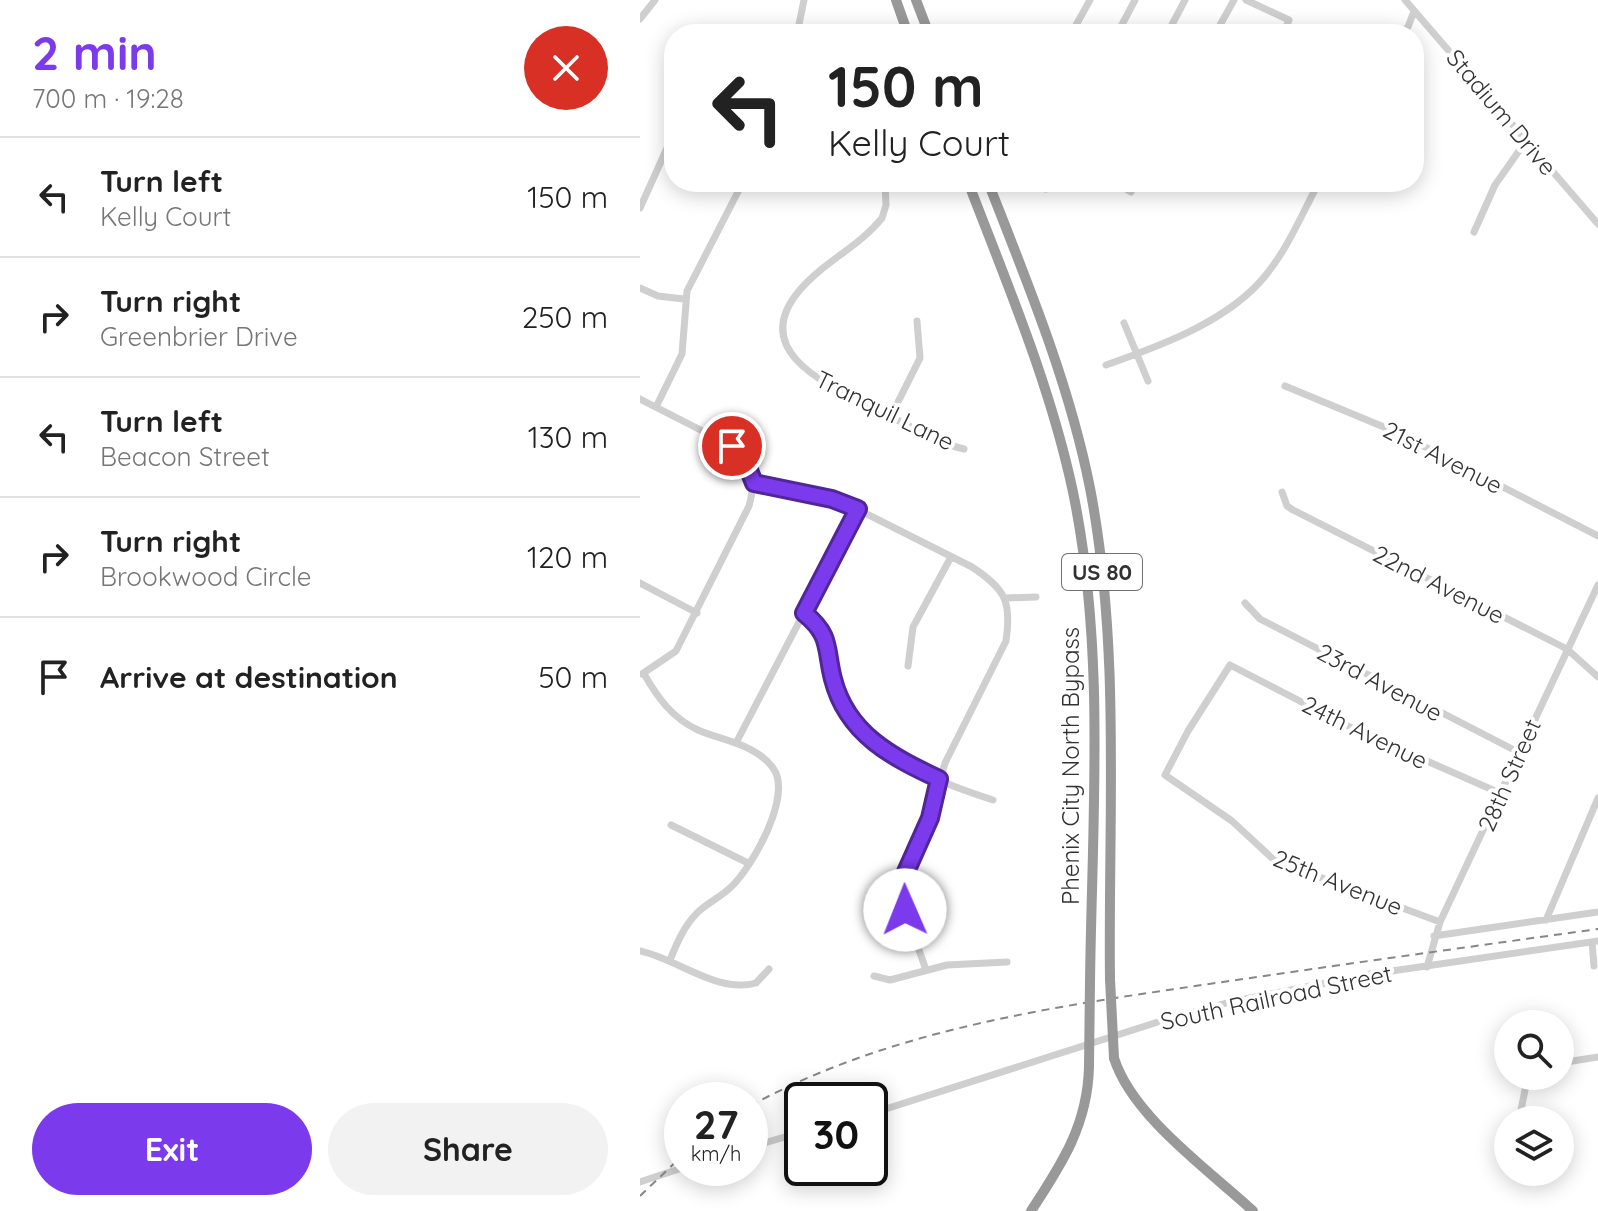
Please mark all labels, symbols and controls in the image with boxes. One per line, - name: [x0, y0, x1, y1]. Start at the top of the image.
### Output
- text: 2 min: [32, 22, 157, 82]
- button: close: [524, 26, 608, 110]
- street label: Stadium Drive: [1440, 43, 1564, 181]
- text: 150 m: [828, 51, 984, 121]
- icon: left: [696, 56, 800, 160]
- text: 700 m · 19:28: [32, 82, 184, 115]
- text: Kelly Court: [828, 120, 1010, 165]
- text: Turn left: [100, 162, 223, 200]
- icon: left: [32, 175, 76, 219]
- text: 150 m: [527, 178, 608, 216]
- text: Kelly Court: [100, 200, 231, 233]
- text: Turn right: [100, 282, 241, 320]
- icon: right: [32, 295, 76, 339]
- text: 250 m: [522, 298, 608, 336]
- text: Greenbrier Drive: [100, 320, 298, 353]
- street label: Tranquil Lane: [811, 364, 959, 456]
- text: Turn left: [100, 402, 223, 440]
- pin: [698, 412, 766, 480]
- street label: 21st Avenue: [1378, 414, 1508, 500]
- icon: left: [32, 415, 76, 459]
- text: 130 m: [528, 418, 608, 456]
- icon: arrive: [710, 424, 754, 468]
- text: Beacon Street: [100, 440, 270, 473]
- text: Turn right: [100, 522, 241, 560]
- icon: right: [32, 535, 76, 579]
- text: 120 m: [527, 538, 608, 576]
- street label: 22nd Avenue: [1368, 538, 1510, 630]
- road number: US 80: [1062, 554, 1142, 590]
- text: Brookwood Circle: [100, 560, 311, 593]
- street label: Phenix City North Bypass: [1055, 627, 1085, 905]
- street label: 23rd Avenue: [1312, 636, 1448, 728]
- icon: arrive: [32, 655, 76, 699]
- text: Arrive at destination: [100, 658, 398, 696]
- text: 50 m: [538, 658, 608, 696]
- street label: 24th Avenue: [1297, 689, 1433, 775]
- street label: 28th Street: [1471, 714, 1547, 836]
- street label: 25th Avenue: [1269, 842, 1407, 922]
- position arrow: [863, 868, 947, 952]
- street label: South Railroad Street: [1158, 958, 1394, 1036]
- map controls: [1494, 1010, 1574, 1186]
- button: search: [1494, 1010, 1574, 1090]
- speed limit sign: 30: [784, 1082, 888, 1186]
- text: 27: [694, 1099, 738, 1149]
- button: Exit: [32, 1103, 312, 1195]
- button: Share: [328, 1103, 608, 1195]
- button: layers: [1494, 1106, 1574, 1186]
- text: km/h: [691, 1141, 741, 1166]

